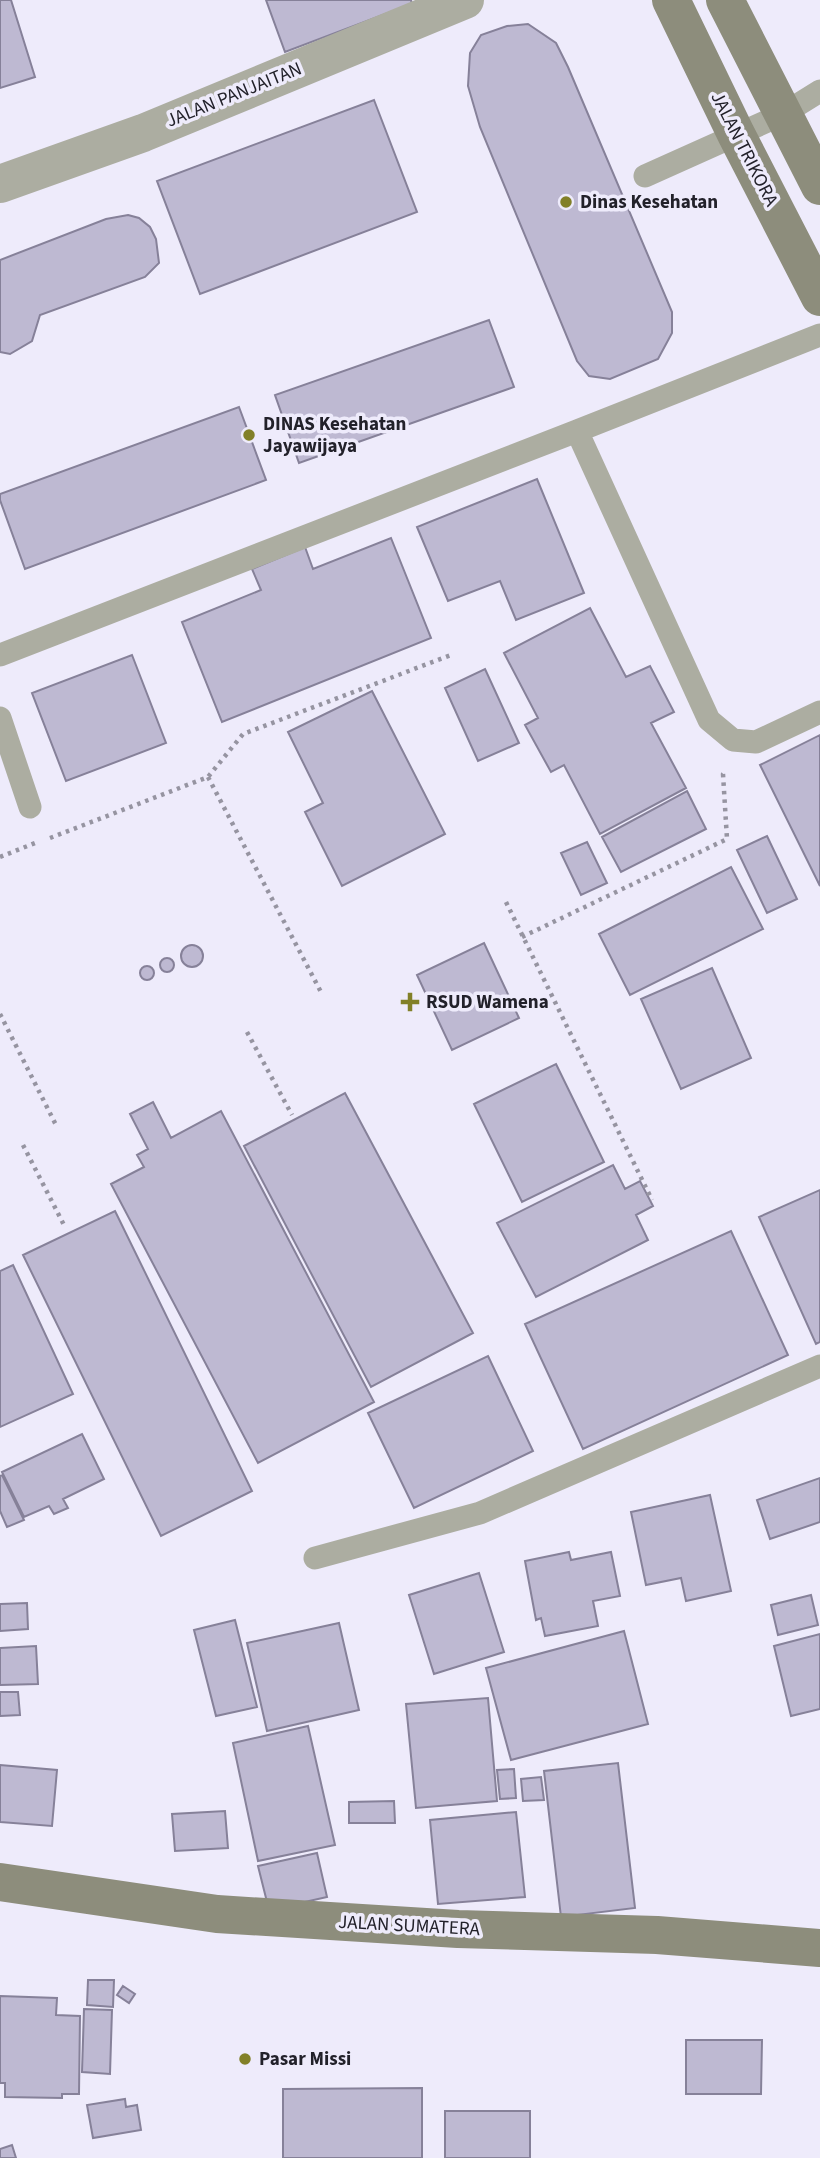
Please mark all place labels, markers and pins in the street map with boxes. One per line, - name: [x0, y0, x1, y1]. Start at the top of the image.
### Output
- place label: Dinas Kesehatan: [580, 189, 718, 216]
- marker: Dinas Kesehatan: [558, 194, 574, 210]
- place label: DINAS Kesehatan Jayawijaya: [263, 411, 406, 460]
- marker: DINAS Kesehatan Jayawijaya: [241, 427, 257, 443]
- place label: RSUD Wamena: [426, 989, 549, 1016]
- marker: RSUD Wamena: [400, 992, 420, 1012]
- place label: Pasar Missi: [259, 2046, 351, 2073]
- marker: Pasar Missi: [237, 2051, 253, 2067]

